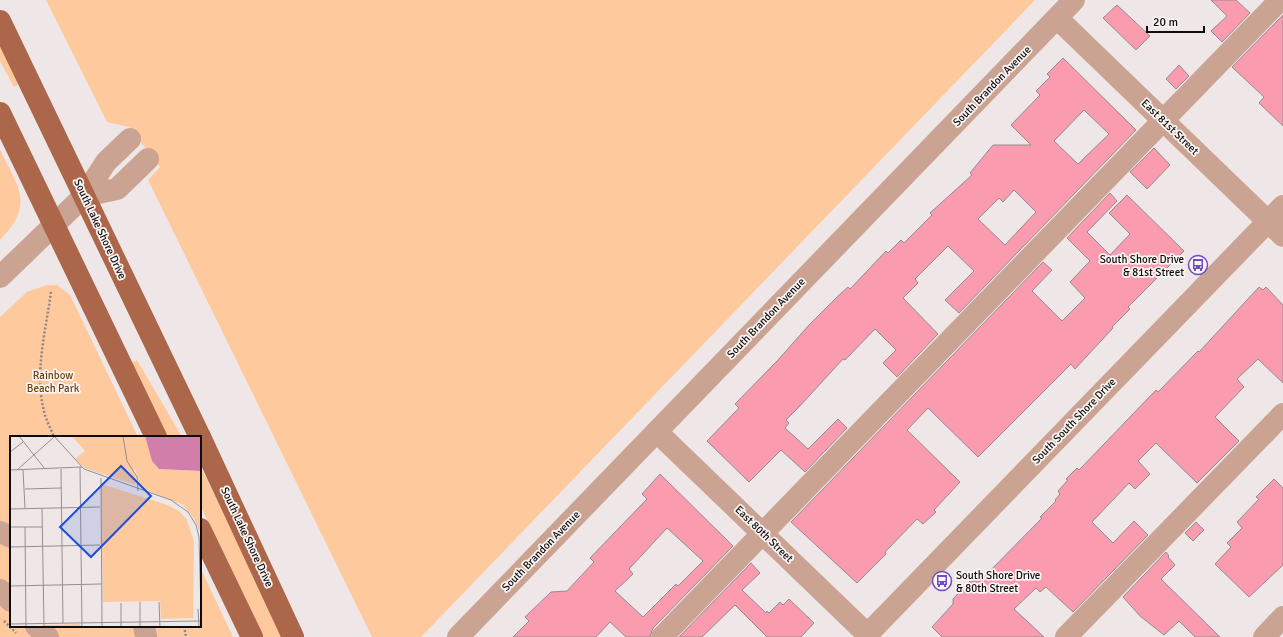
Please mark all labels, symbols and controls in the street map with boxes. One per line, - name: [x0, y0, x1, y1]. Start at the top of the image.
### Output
- scale bar: [1147, 8, 1204, 34]
- text: 20 m: [1153, 15, 1178, 30]
- street label: South Brandon Avenue: [950, 43, 1034, 129]
- street label: East 81st Street: [1139, 96, 1201, 158]
- street label: South Lake Shore Drive: [71, 177, 129, 281]
- place label: South Shore Drive & 81st Street: [1100, 253, 1184, 279]
- bus stop icon: South Shore Drive & 81st Street: [1187, 254, 1209, 276]
- street label: South Brandon Avenue: [724, 275, 808, 361]
- park label: Rainbow Beach Park: [27, 369, 80, 395]
- street label: South South Shore Drive: [1030, 375, 1118, 467]
- inset map: [10, 436, 201, 627]
- street label: South Lake Shore Drive: [218, 485, 276, 589]
- street label: East 80th Street: [732, 503, 796, 565]
- street label: South Brandon Avenue: [499, 508, 583, 594]
- place label: South Shore Drive & 80th Street: [956, 569, 1040, 595]
- bus stop icon: South Shore Drive & 80th Street: [931, 570, 953, 592]

